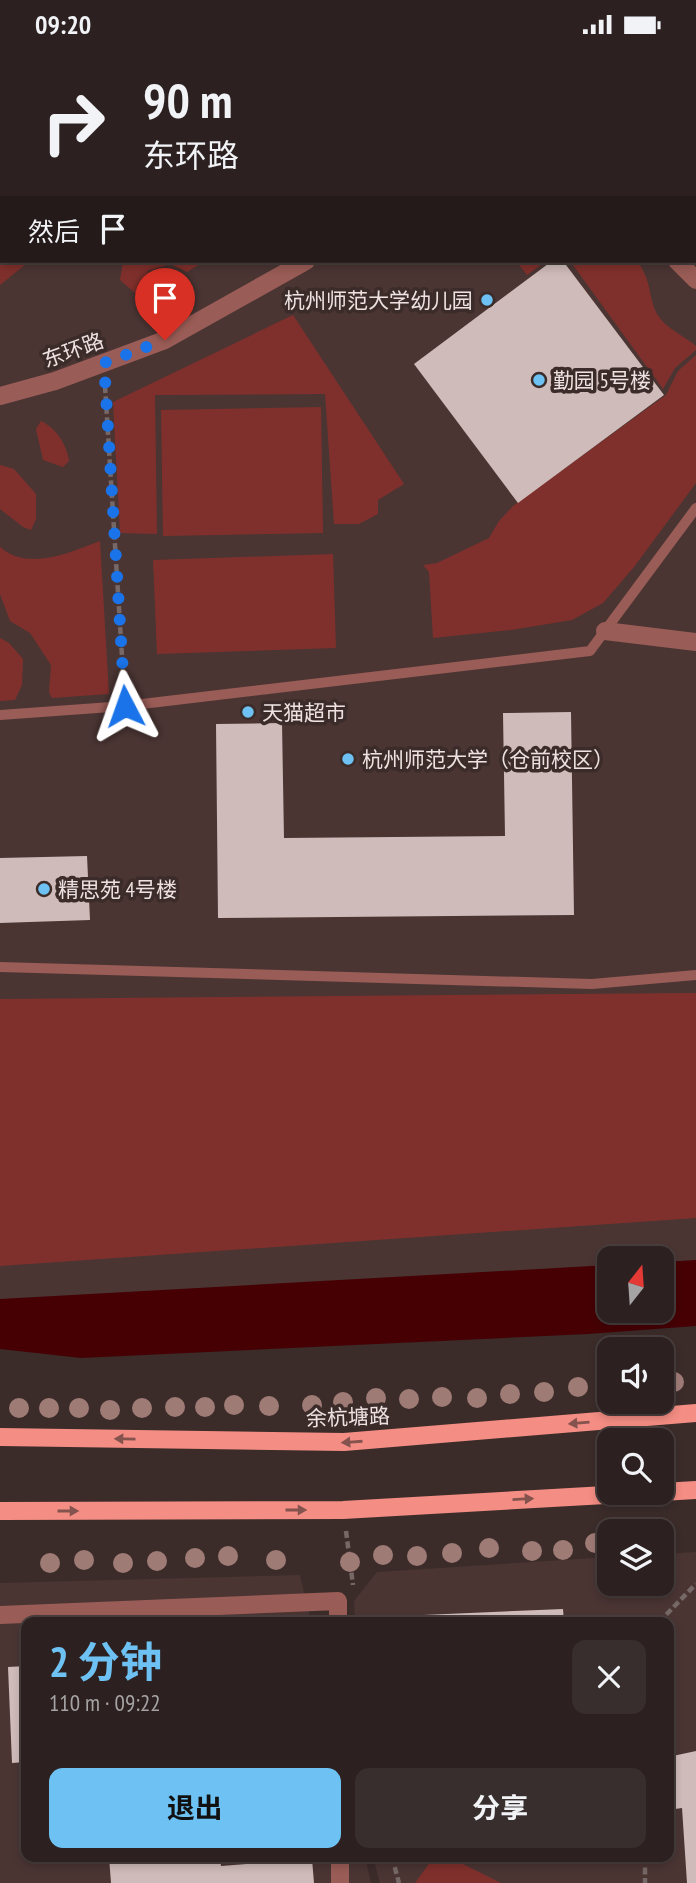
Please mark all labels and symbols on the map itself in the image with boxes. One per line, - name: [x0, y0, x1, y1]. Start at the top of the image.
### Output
- pin: [135, 268, 195, 340]
- place label: 杭州师范大学幼儿园: [284, 287, 473, 314]
- marker: 杭州师范大学幼儿园: [479, 292, 495, 308]
- street label: 东环路: [39, 327, 107, 373]
- place label: 勤园 5号楼: [553, 367, 651, 394]
- marker: 勤园 5号楼: [531, 372, 547, 388]
- position arrow: [88, 669, 162, 743]
- place label: 天猫超市: [262, 699, 346, 726]
- marker: 天猫超市: [240, 704, 256, 720]
- place label: 杭州师范大学（仓前校区）: [362, 746, 614, 773]
- marker: 杭州师范大学（仓前校区）: [340, 751, 356, 767]
- place label: 精思苑 4号楼: [58, 876, 177, 903]
- marker: 精思苑 4号楼: [36, 881, 52, 897]
- north arrow: [597, 1246, 674, 1323]
- street label: 余杭塘路: [306, 1402, 390, 1432]
- one-way arrow: [568, 1418, 590, 1429]
- one-way arrow: [114, 1433, 136, 1445]
- one-way arrow: [341, 1436, 363, 1447]
- one-way arrow: [512, 1494, 534, 1505]
- one-way arrow: [285, 1504, 307, 1516]
- one-way arrow: [57, 1505, 79, 1517]

